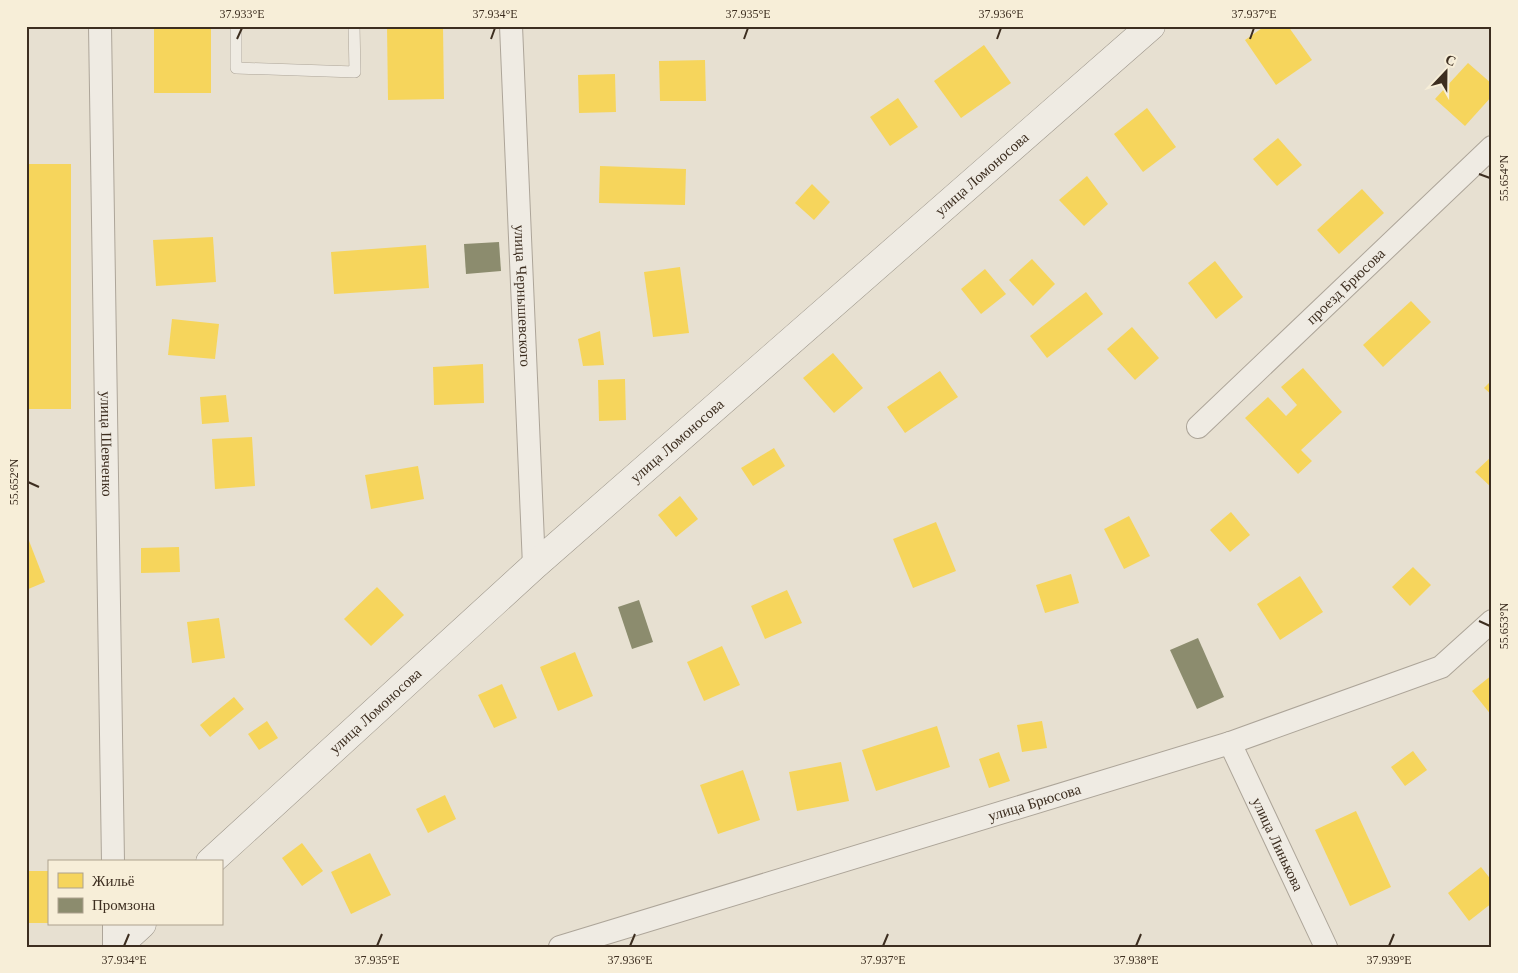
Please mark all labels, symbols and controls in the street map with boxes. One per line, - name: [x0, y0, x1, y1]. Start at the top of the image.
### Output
- text: 37.933°E: [219, 7, 265, 21]
- text: 37.934°E: [472, 7, 518, 21]
- text: 37.935°E: [725, 7, 771, 21]
- text: 37.936°E: [978, 7, 1024, 21]
- text: 37.937°E: [1231, 7, 1277, 21]
- north arrow: [1420, 48, 1470, 98]
- text: С: [1443, 52, 1458, 69]
- street label: улица Ломоносова: [932, 129, 1032, 219]
- text: 55.654°N: [1497, 154, 1511, 201]
- street label: улица Чернышевского: [511, 224, 534, 367]
- street label: проезд Брюсова: [1303, 245, 1388, 327]
- street label: улица Шевченко: [98, 391, 115, 497]
- street label: улица Ломоносова: [627, 396, 727, 486]
- text: 55.652°N: [7, 458, 21, 505]
- text: 55.653°N: [1497, 602, 1511, 649]
- street label: улица Ломоносова: [326, 665, 425, 757]
- street label: улица Брюсова: [986, 781, 1083, 824]
- street label: улица Линькова: [1249, 795, 1307, 894]
- legend: [48, 860, 222, 926]
- text: Жильё: [92, 873, 135, 889]
- text: Промзона: [92, 897, 155, 913]
- text: 37.934°E: [101, 953, 147, 967]
- text: 37.935°E: [354, 953, 400, 967]
- text: 37.936°E: [607, 953, 653, 967]
- text: 37.937°E: [860, 953, 906, 967]
- text: 37.938°E: [1113, 953, 1159, 967]
- text: 37.939°E: [1366, 953, 1412, 967]

